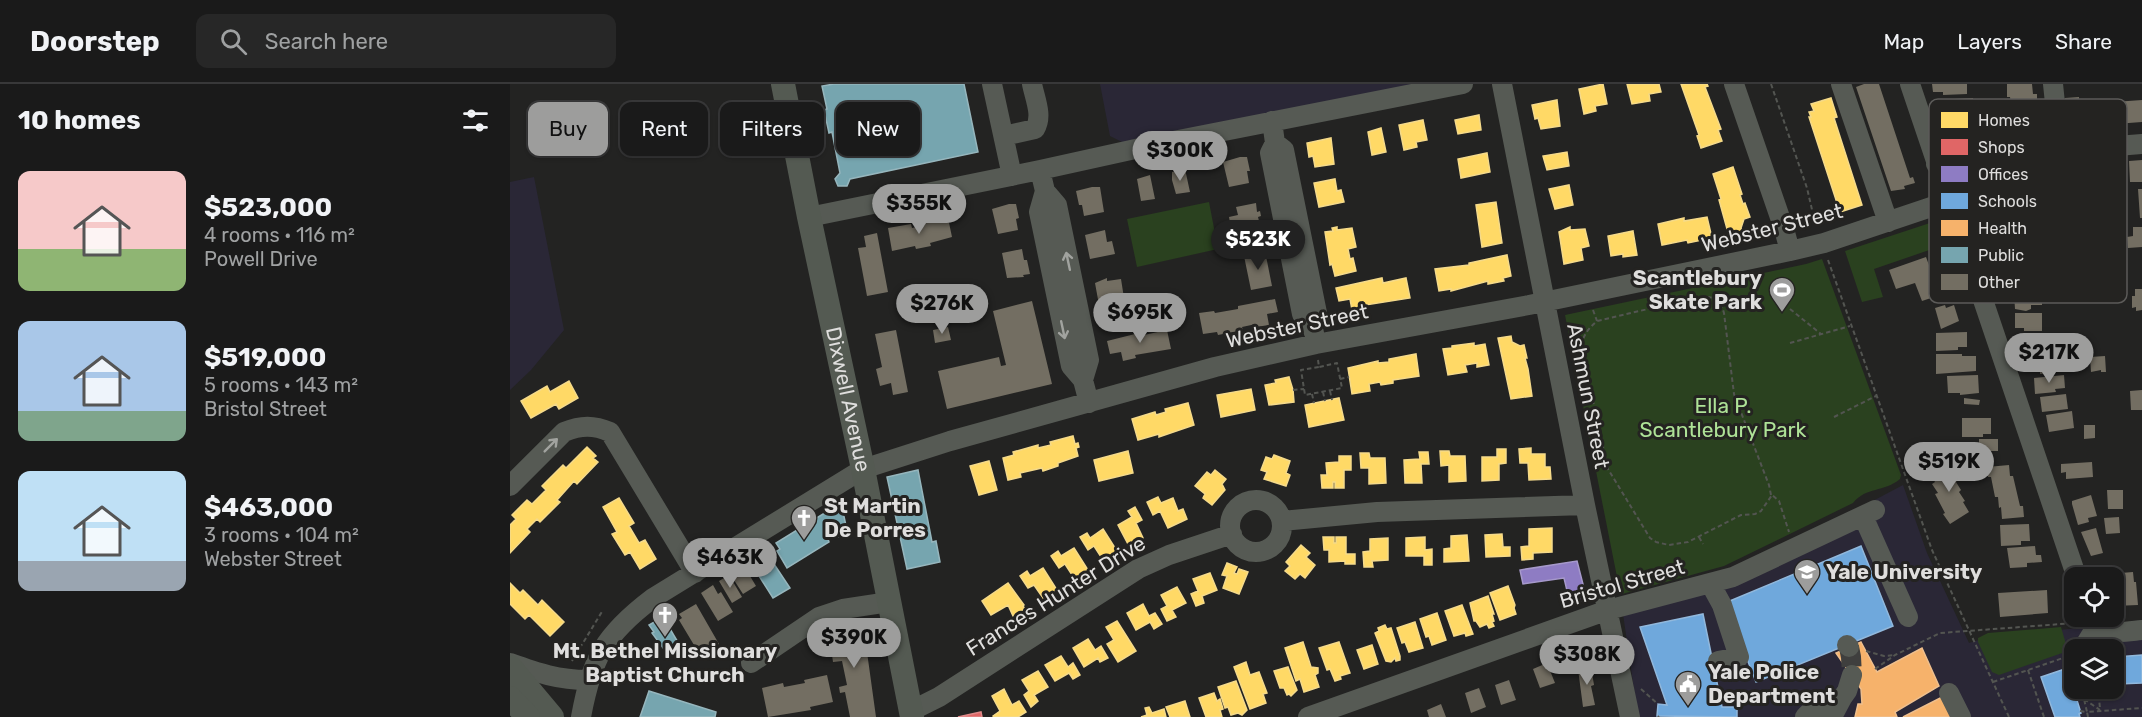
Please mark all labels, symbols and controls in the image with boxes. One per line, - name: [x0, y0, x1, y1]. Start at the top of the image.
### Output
- search box: [196, 14, 616, 68]
- text: Doorstep: [30, 25, 160, 58]
- icon: search: [217, 25, 250, 58]
- text: Search here: [265, 28, 388, 55]
- text: Map: [1883, 29, 1924, 54]
- text: Layers: [1957, 29, 2022, 54]
- text: Share: [2055, 29, 2112, 54]
- legend: [1929, 99, 2127, 303]
- chip: Buy: [528, 102, 608, 156]
- chip: Rent: [620, 102, 708, 156]
- chip: Filters: [720, 102, 824, 156]
- chip: New: [836, 102, 920, 156]
- icon: filters: [459, 104, 492, 137]
- text: 10 homes: [18, 105, 141, 136]
- text: Homes: [1978, 111, 2030, 130]
- pin: $300K: [1138, 131, 1222, 182]
- text: $300K: [1147, 138, 1214, 162]
- text: Shops: [1978, 138, 2025, 157]
- text: Offices: [1978, 165, 2028, 184]
- pin: $355K: [877, 184, 961, 235]
- text: $355K: [886, 191, 952, 215]
- text: $523,000: [204, 192, 332, 223]
- text: Schools: [1978, 192, 2037, 211]
- icon: home: [66, 195, 138, 267]
- street label: Webster Street: [1699, 198, 1845, 257]
- text: Health: [1978, 219, 2027, 238]
- pin: $523K: [1216, 220, 1300, 271]
- text: 4 rooms · 116 m²: [204, 223, 355, 247]
- text: $523K: [1225, 227, 1291, 251]
- text: Public: [1978, 246, 2024, 265]
- text: Powell Drive: [204, 247, 318, 271]
- one-way arrow: [1062, 252, 1074, 271]
- place label: Scantlebury Skate Park: [1633, 265, 1763, 314]
- text: Other: [1978, 273, 2020, 292]
- sports icon: Scantlebury Skate Park: [1767, 275, 1797, 313]
- pin: $276K: [900, 284, 984, 335]
- text: $276K: [910, 291, 974, 315]
- pin: $695K: [1098, 293, 1182, 344]
- street label: Webster Street: [1224, 298, 1370, 353]
- text: $695K: [1107, 300, 1173, 324]
- one-way arrow: [1058, 320, 1069, 340]
- street label: Ashmun Street: [1562, 321, 1615, 471]
- street label: Dixwell Avenue: [821, 324, 876, 474]
- pin: $217K: [2007, 333, 2091, 384]
- text: $217K: [2018, 340, 2080, 364]
- text: $519,000: [204, 342, 326, 373]
- icon: home: [66, 345, 138, 417]
- text: 5 rooms · 143 m²: [204, 373, 358, 397]
- park label: Ella P. Scantlebury Park: [1640, 393, 1807, 442]
- text: Bristol Street: [204, 397, 327, 421]
- one-way arrow: [544, 437, 559, 452]
- pin: $519K: [1907, 442, 1991, 493]
- text: $519K: [1918, 449, 1980, 473]
- text: $463,000: [204, 492, 333, 523]
- place label: St Martin De Porres: [824, 493, 926, 542]
- icon: home: [66, 495, 138, 567]
- church icon: St Martin De Porres: [789, 503, 819, 541]
- text: 3 rooms · 104 m²: [204, 523, 359, 547]
- street label: Frances Hunter Drive: [961, 530, 1150, 661]
- pin: $463K: [688, 538, 772, 589]
- text: $463K: [697, 545, 763, 569]
- text: Webster Street: [204, 547, 342, 571]
- street label: Bristol Street: [1556, 554, 1687, 613]
- school or university icon: Yale University: [1792, 557, 1822, 595]
- place label: Yale University: [1826, 559, 1983, 584]
- map controls: [2064, 567, 2124, 699]
- button: locate: [2064, 567, 2124, 627]
- church icon: Mt. Bethel Missionary Baptist Church: [650, 600, 680, 638]
- pin: $390K: [812, 618, 896, 669]
- text: $390K: [821, 625, 887, 649]
- pin: $308K: [1545, 635, 1629, 686]
- place label: Mt. Bethel Missionary Baptist Church: [553, 638, 778, 687]
- button: layers: [2064, 639, 2124, 699]
- text: $308K: [1554, 642, 1620, 666]
- place label: Yale Police Department: [1708, 659, 1836, 708]
- public building icon: Yale Police Department: [1673, 669, 1703, 707]

